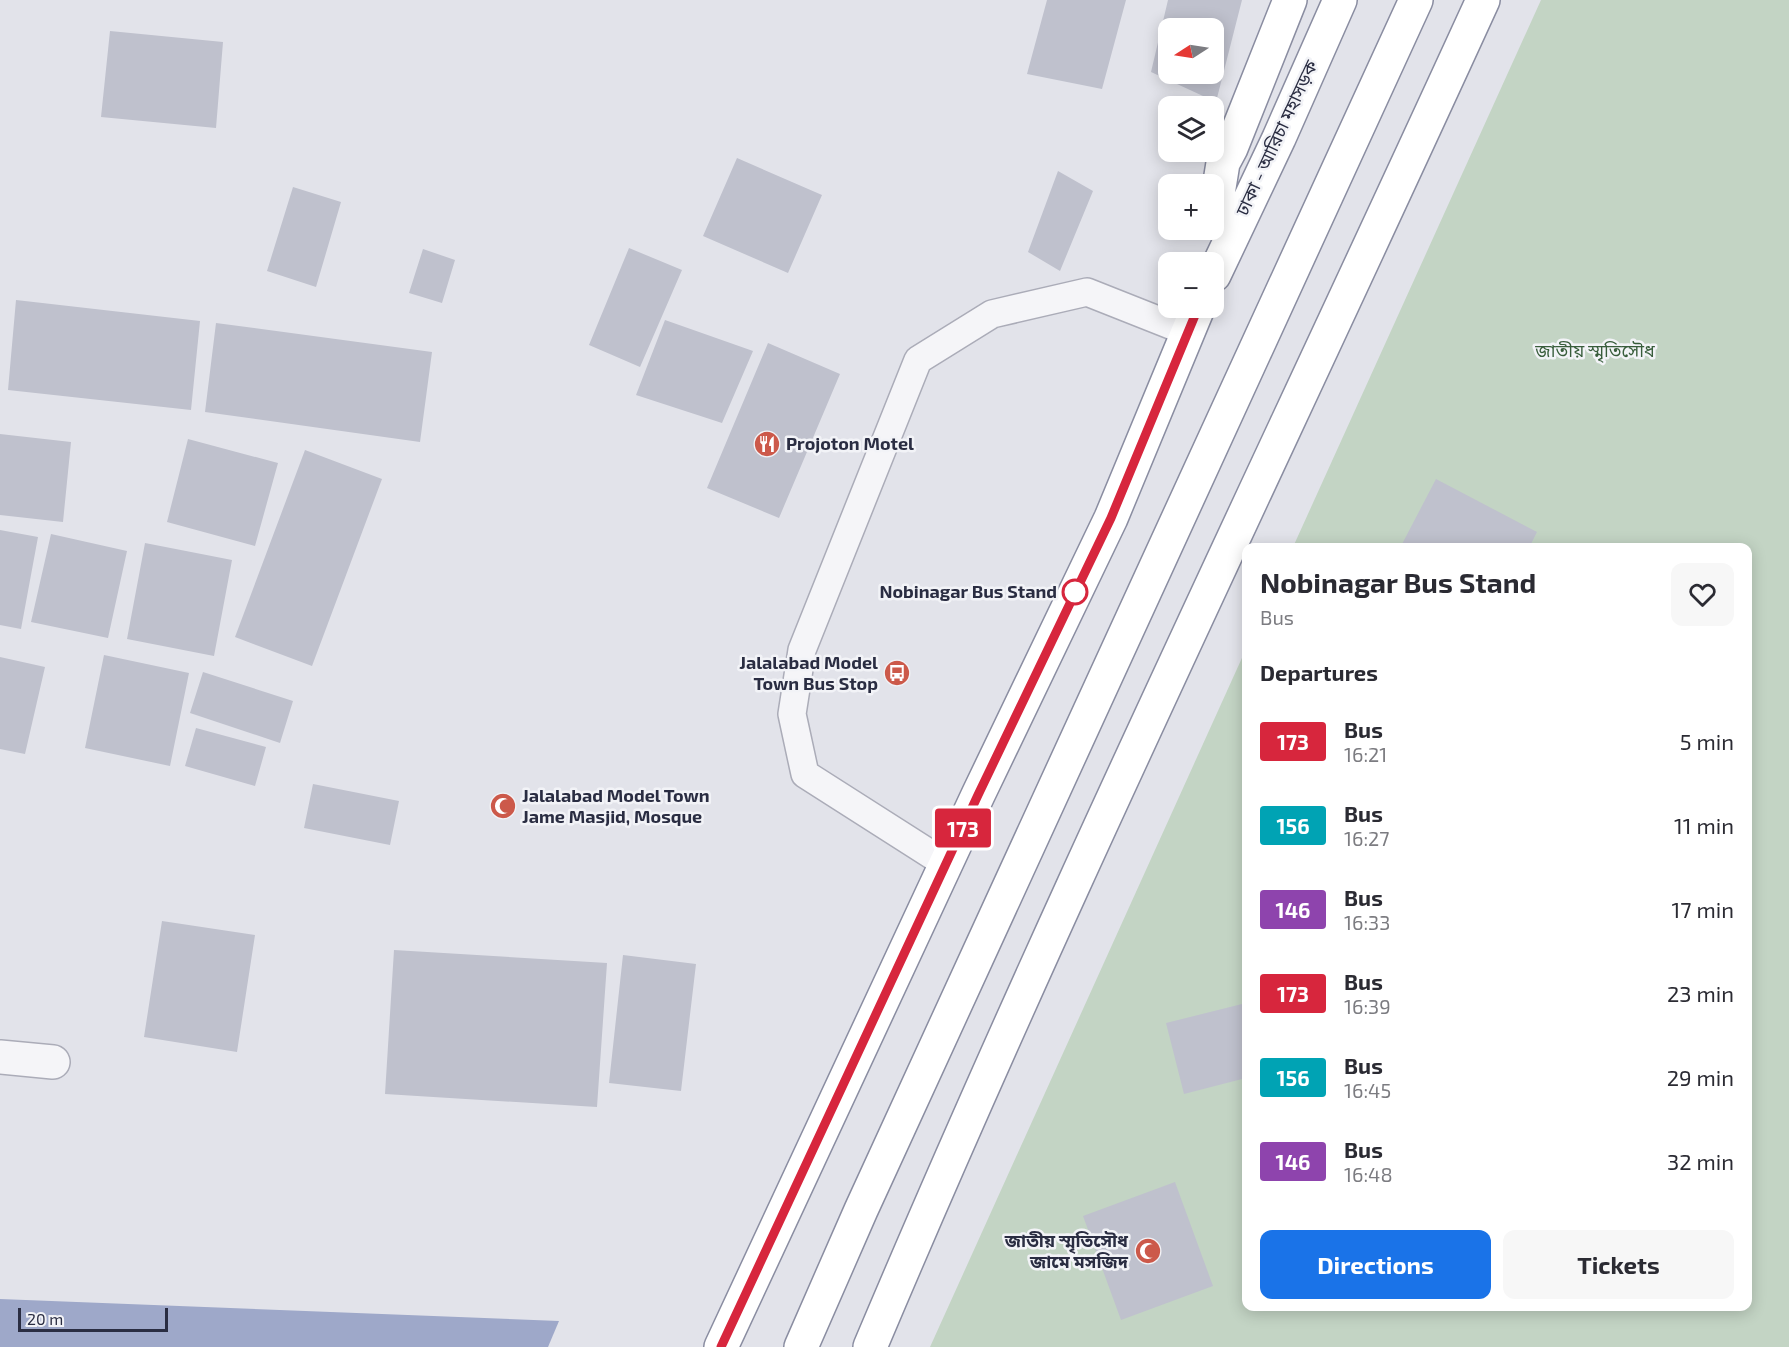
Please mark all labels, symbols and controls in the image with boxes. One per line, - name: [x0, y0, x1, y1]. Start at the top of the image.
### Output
- north arrow: [1158, 18, 1224, 84]
- map controls: [1158, 18, 1224, 318]
- street label: ঢাকা - আরিচা মহাসড়ক: [1230, 56, 1322, 220]
- button: layers: [1158, 96, 1224, 162]
- button: +: [1158, 174, 1224, 240]
- button: −: [1158, 252, 1224, 318]
- park label: জাতীয় স্মৃতিসৌধ: [1534, 339, 1655, 363]
- restaurant icon: Projoton Motel: [752, 429, 782, 459]
- place label: Projoton Motel: [786, 432, 914, 454]
- button: heart: [1671, 563, 1734, 626]
- text: Nobinagar Bus Stand: [1260, 565, 1536, 599]
- marker: Nobinagar Bus Stand: [1062, 579, 1088, 605]
- place label: Nobinagar Bus Stand: [879, 580, 1057, 602]
- text: Bus: [1260, 605, 1294, 629]
- place label: Jalalabad Model Town Bus Stop: [739, 651, 878, 694]
- bus stop icon: Jalalabad Model Town Bus Stop: [882, 658, 912, 688]
- text: Departures: [1260, 659, 1378, 685]
- text: Bus: [1344, 716, 1383, 742]
- text: 5 min: [1680, 728, 1734, 754]
- text: 173: [1277, 729, 1309, 754]
- text: 16:21: [1344, 742, 1387, 766]
- place label: Jalalabad Model Town Jame Masjid, Mosque: [522, 784, 710, 827]
- mosque icon: Jalalabad Model Town Jame Masjid, Mosque: [488, 791, 518, 821]
- text: Bus: [1344, 800, 1383, 826]
- line badge: 173: [928, 808, 998, 848]
- text: 11 min: [1674, 812, 1734, 838]
- text: 156: [1276, 813, 1310, 838]
- text: 173: [947, 816, 979, 841]
- text: 16:27: [1344, 826, 1390, 850]
- text: Bus: [1344, 884, 1383, 910]
- text: 17 min: [1672, 896, 1734, 922]
- text: 146: [1276, 897, 1310, 922]
- text: 16:33: [1344, 910, 1390, 934]
- text: Bus: [1344, 968, 1383, 994]
- text: 23 min: [1667, 980, 1734, 1006]
- text: 173: [1277, 981, 1309, 1006]
- text: 16:39: [1344, 994, 1391, 1018]
- text: Bus: [1344, 1052, 1383, 1078]
- text: 29 min: [1667, 1064, 1734, 1090]
- text: 156: [1276, 1065, 1310, 1090]
- text: 16:45: [1344, 1078, 1391, 1102]
- text: Bus: [1344, 1136, 1383, 1162]
- text: 32 min: [1667, 1148, 1734, 1174]
- text: 146: [1276, 1149, 1310, 1174]
- text: 16:48: [1344, 1162, 1393, 1186]
- place label: জাতীয় স্মৃতিসৌধ জামে মসজিদ: [1004, 1229, 1129, 1272]
- button: Directions: [1260, 1230, 1491, 1299]
- button: Tickets: [1503, 1230, 1734, 1299]
- mosque icon: জাতীয় স্মৃতিসৌধ জামে মসজিদ: [1133, 1236, 1163, 1266]
- scale bar: [18, 1305, 168, 1332]
- text: 20 m: [27, 1309, 63, 1328]

